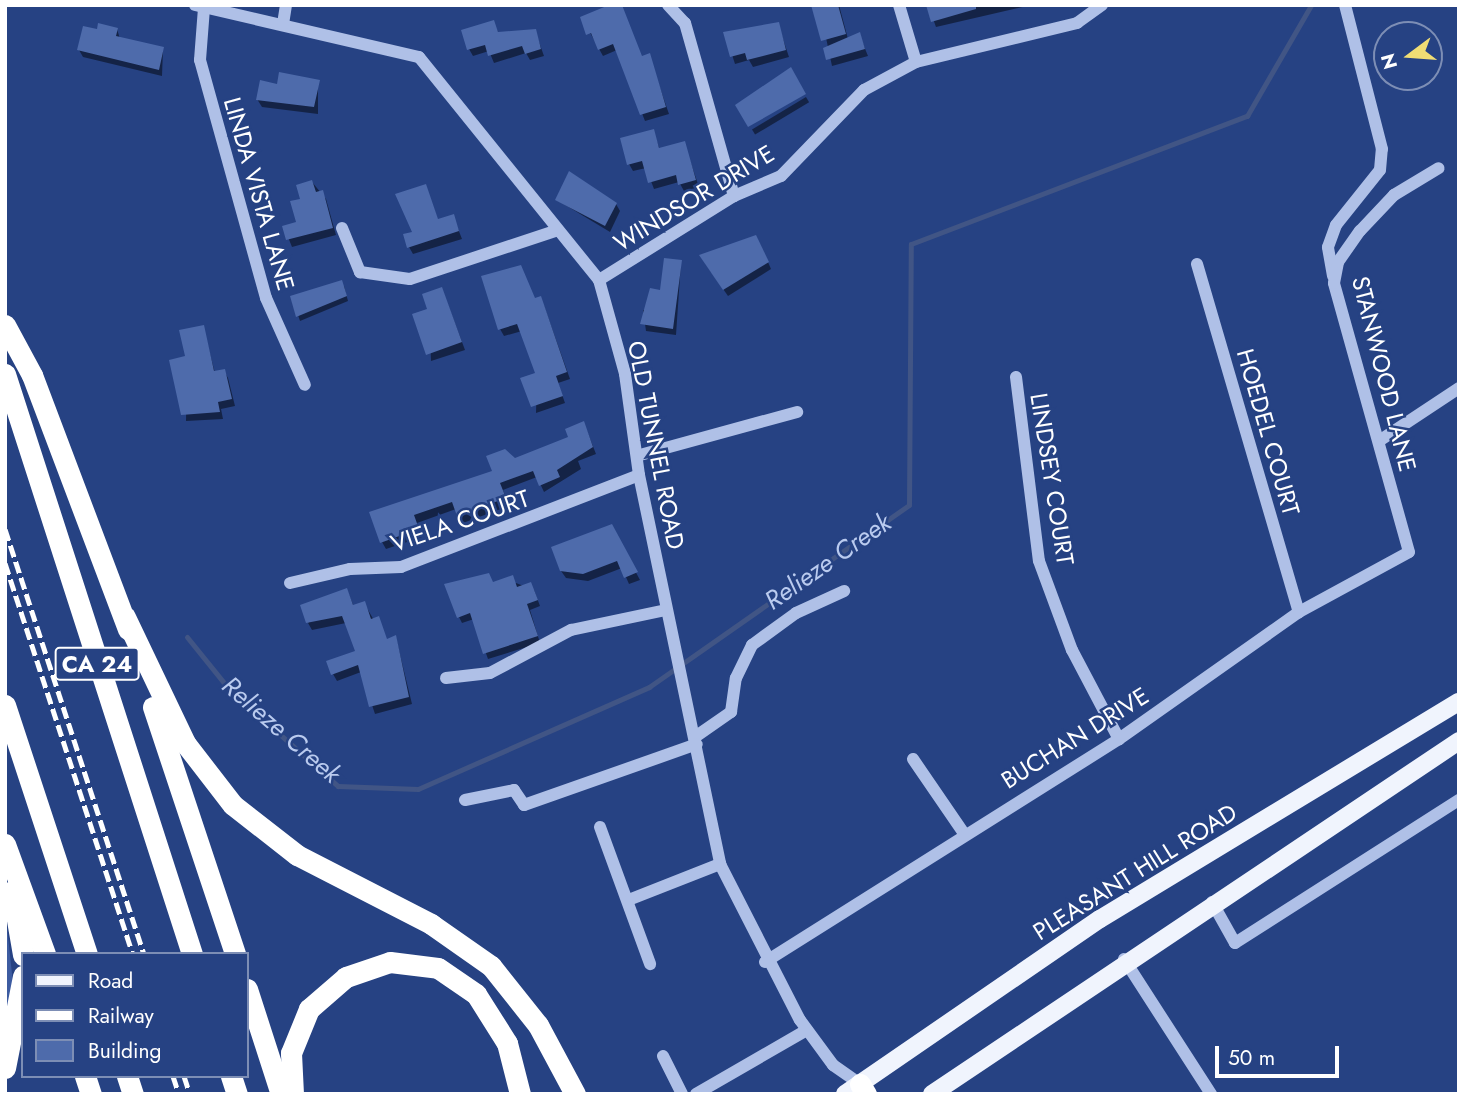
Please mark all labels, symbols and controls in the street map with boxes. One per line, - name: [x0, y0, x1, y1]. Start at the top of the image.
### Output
- north arrow: [1373, 21, 1443, 91]
- text: N: [1374, 50, 1404, 72]
- street label: LINDA VISTA LANE: [218, 94, 300, 294]
- street label: WINDSOR DRIVE: [609, 139, 779, 257]
- street label: STANWOOD LANE: [1346, 273, 1422, 475]
- street label: OLD TUNNEL ROAD: [622, 338, 690, 552]
- street label: HOEDEL COURT: [1230, 345, 1306, 519]
- street label: LINDSEY COURT: [1024, 391, 1080, 567]
- street label: VIELA COURT: [387, 484, 533, 558]
- water label: Relieze Creek: [759, 507, 897, 617]
- road number: CA 24: [53, 644, 141, 684]
- water label: Relieze Creek: [215, 670, 347, 790]
- street label: BUCHAN DRIVE: [996, 681, 1154, 795]
- street label: PLEASANT HILL ROAD: [1028, 798, 1242, 946]
- legend: [21, 952, 248, 1078]
- text: Road: [88, 966, 133, 996]
- text: Railway: [88, 1001, 154, 1031]
- scale bar: [1219, 1032, 1343, 1076]
- text: Building: [88, 1036, 161, 1066]
- text: 50 m: [1228, 1043, 1275, 1073]

